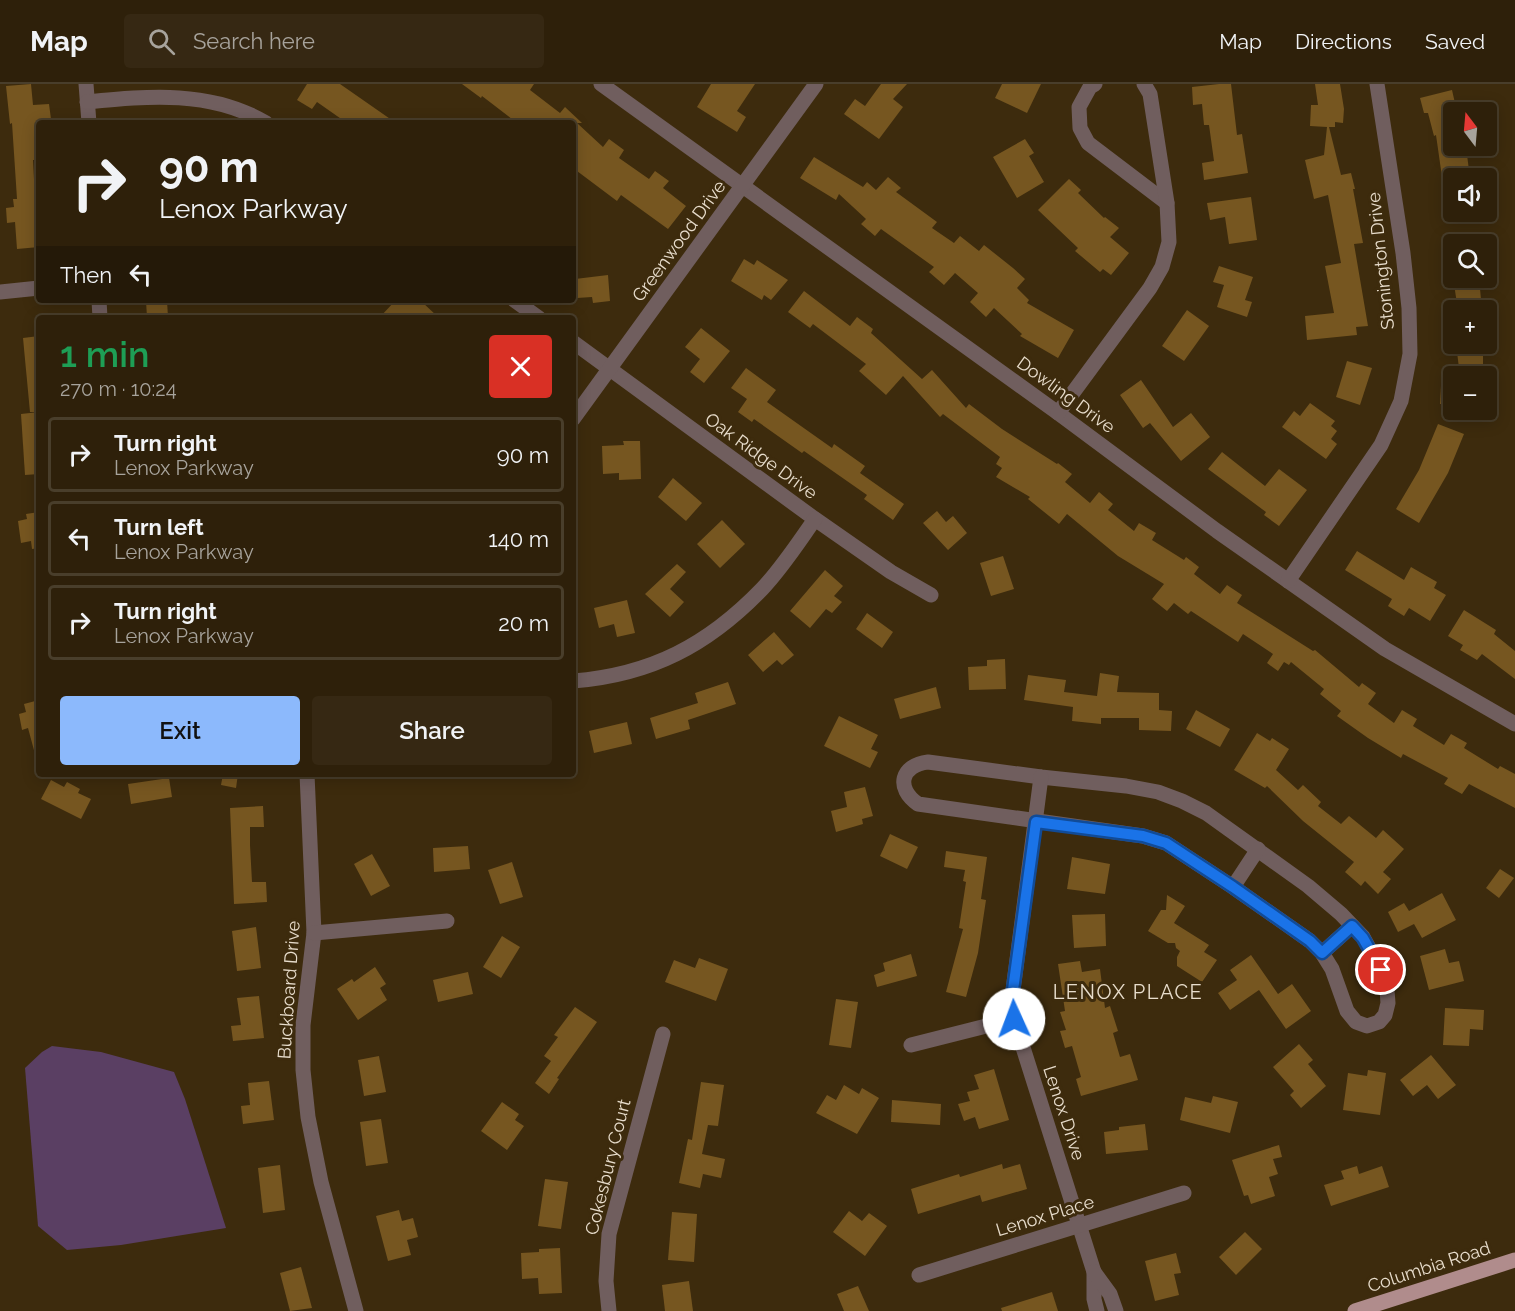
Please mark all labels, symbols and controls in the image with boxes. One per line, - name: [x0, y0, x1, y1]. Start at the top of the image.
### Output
- search box: [124, 14, 544, 68]
- text: Map: [30, 25, 88, 58]
- icon: search: [145, 25, 178, 58]
- text: Search here: [193, 28, 315, 54]
- text: Map: [1219, 29, 1262, 54]
- text: Directions: [1295, 29, 1392, 54]
- text: Saved: [1425, 29, 1485, 54]
- north arrow: [1443, 102, 1497, 156]
- map controls: [1443, 102, 1497, 420]
- text: 90 m: [159, 143, 259, 192]
- icon: right: [60, 144, 138, 222]
- button: sound: [1443, 168, 1497, 222]
- street label: Greenwood Drive: [628, 176, 730, 305]
- street label: Stonington Drive: [1363, 191, 1398, 331]
- text: Lenox Parkway: [159, 193, 348, 224]
- button: search: [1443, 234, 1497, 288]
- icon: left: [124, 258, 157, 291]
- text: Then: [60, 262, 112, 288]
- button: +: [1443, 300, 1497, 354]
- text: 1 min: [60, 333, 149, 375]
- button: close: [489, 335, 552, 398]
- street label: Dowling Drive: [1013, 352, 1120, 437]
- button: −: [1443, 366, 1497, 420]
- text: 270 m · 10:24: [60, 377, 177, 401]
- street label: Oak Ridge Drive: [701, 408, 822, 504]
- text: Turn right: [114, 430, 217, 456]
- icon: right: [63, 438, 96, 471]
- text: 90 m: [497, 442, 549, 468]
- text: Lenox Parkway: [114, 456, 254, 480]
- text: Turn left: [114, 514, 204, 540]
- icon: left: [63, 522, 96, 555]
- text: 140 m: [488, 526, 549, 552]
- text: Lenox Parkway: [114, 540, 254, 564]
- text: Turn right: [114, 598, 217, 624]
- icon: right: [63, 606, 96, 639]
- text: 20 m: [498, 610, 549, 636]
- text: Lenox Parkway: [114, 624, 254, 648]
- button: Exit: [60, 696, 300, 765]
- button: Share: [312, 696, 552, 765]
- street label: Buckboard Drive: [273, 920, 304, 1060]
- pin: [1355, 944, 1406, 995]
- icon: arrive: [1364, 953, 1397, 986]
- district label: LENOX PLACE: [1053, 980, 1203, 1004]
- position arrow: [982, 987, 1046, 1051]
- street label: Lenox Drive: [1039, 1063, 1090, 1163]
- street label: Cokesbury Court: [580, 1097, 635, 1237]
- street label: Lenox Place: [993, 1191, 1097, 1240]
- street label: Columbia Road: [1365, 1237, 1493, 1296]

